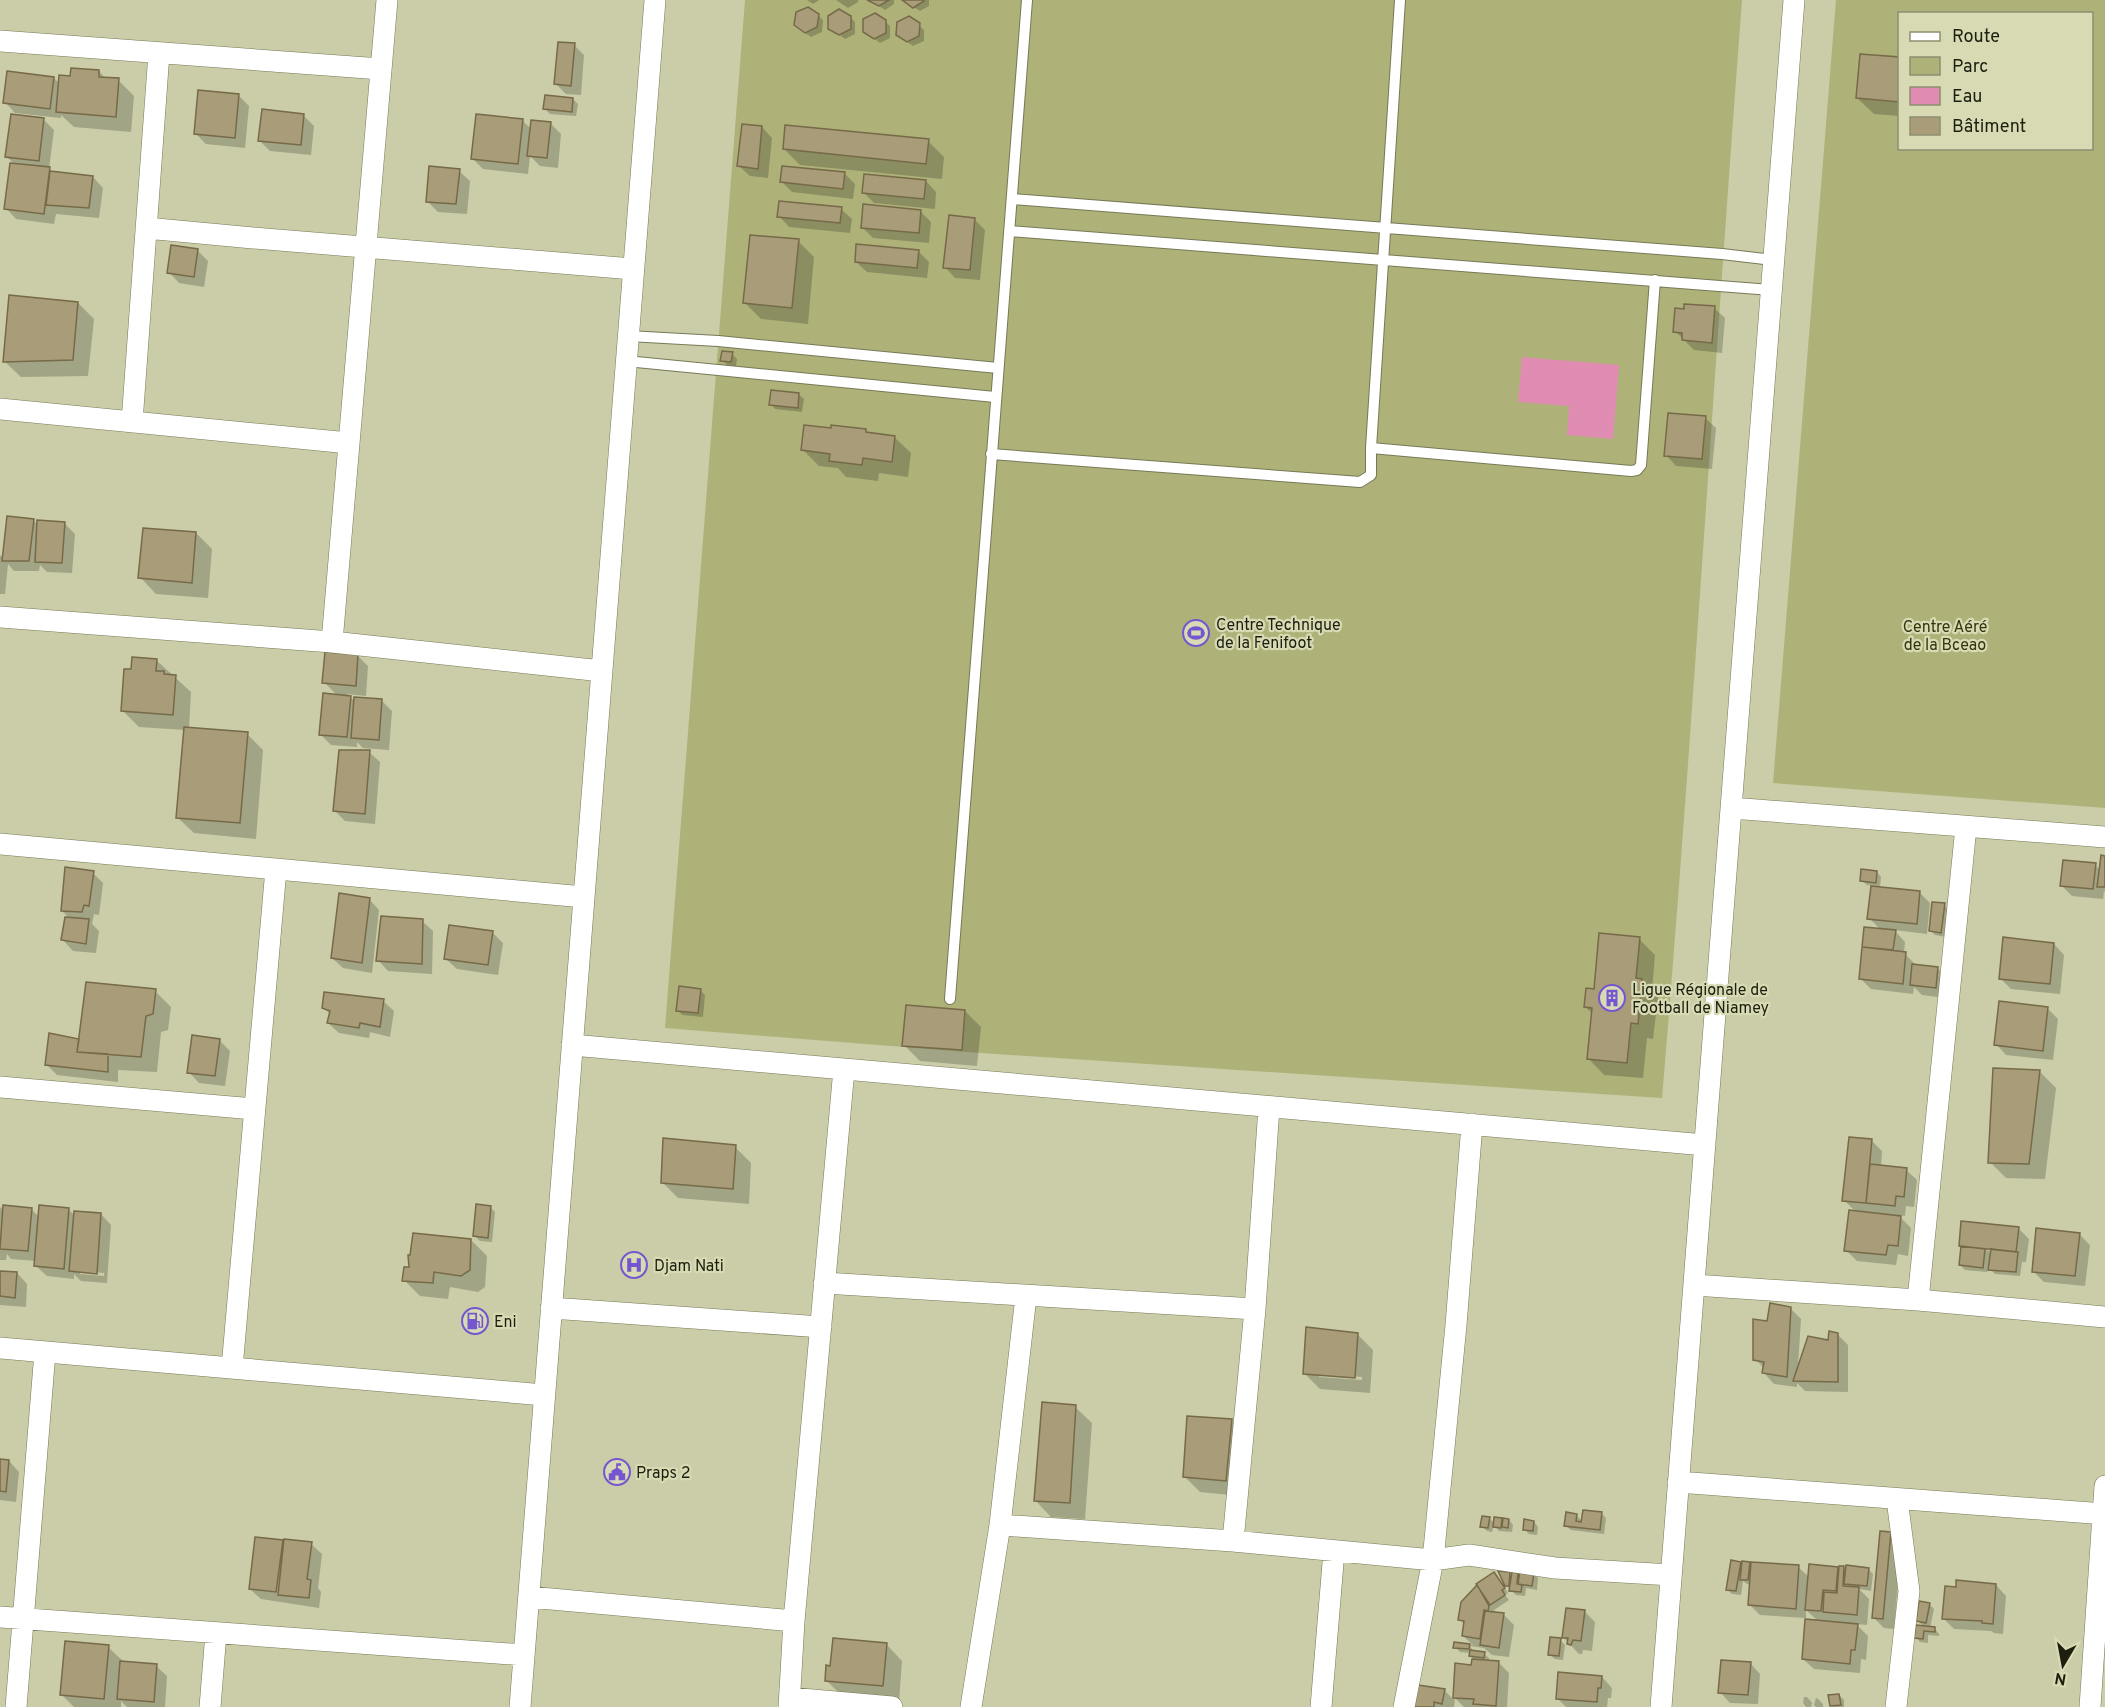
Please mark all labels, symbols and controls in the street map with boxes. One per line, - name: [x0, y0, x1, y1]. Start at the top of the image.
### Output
- legend: [1898, 12, 2093, 150]
- text: Route: [1952, 26, 2000, 49]
- text: Parc: [1952, 56, 1988, 79]
- text: Eau: [1952, 86, 1982, 109]
- text: Bâtiment: [1952, 116, 2026, 139]
- place label: Centre Technique de la Fenifoot: [1216, 616, 1341, 654]
- sports icon: Centre Technique de la Fenifoot: [1181, 618, 1211, 648]
- park label: Centre Aéré de la Bceao: [1903, 618, 1987, 656]
- place label: Ligue Régionale de Football de Niamey: [1632, 981, 1769, 1019]
- building icon: Ligue Régionale de Football de Niamey: [1597, 983, 1627, 1013]
- hospital icon: Djam Nati: [619, 1250, 649, 1280]
- place label: Djam Nati: [654, 1257, 724, 1277]
- fuel station icon: Eni: [460, 1306, 490, 1336]
- place label: Eni: [494, 1313, 517, 1333]
- public building icon: Praps 2: [602, 1457, 632, 1487]
- place label: Praps 2: [636, 1464, 691, 1484]
- north arrow: [2033, 1635, 2093, 1695]
- text: N: [2053, 1667, 2068, 1689]

